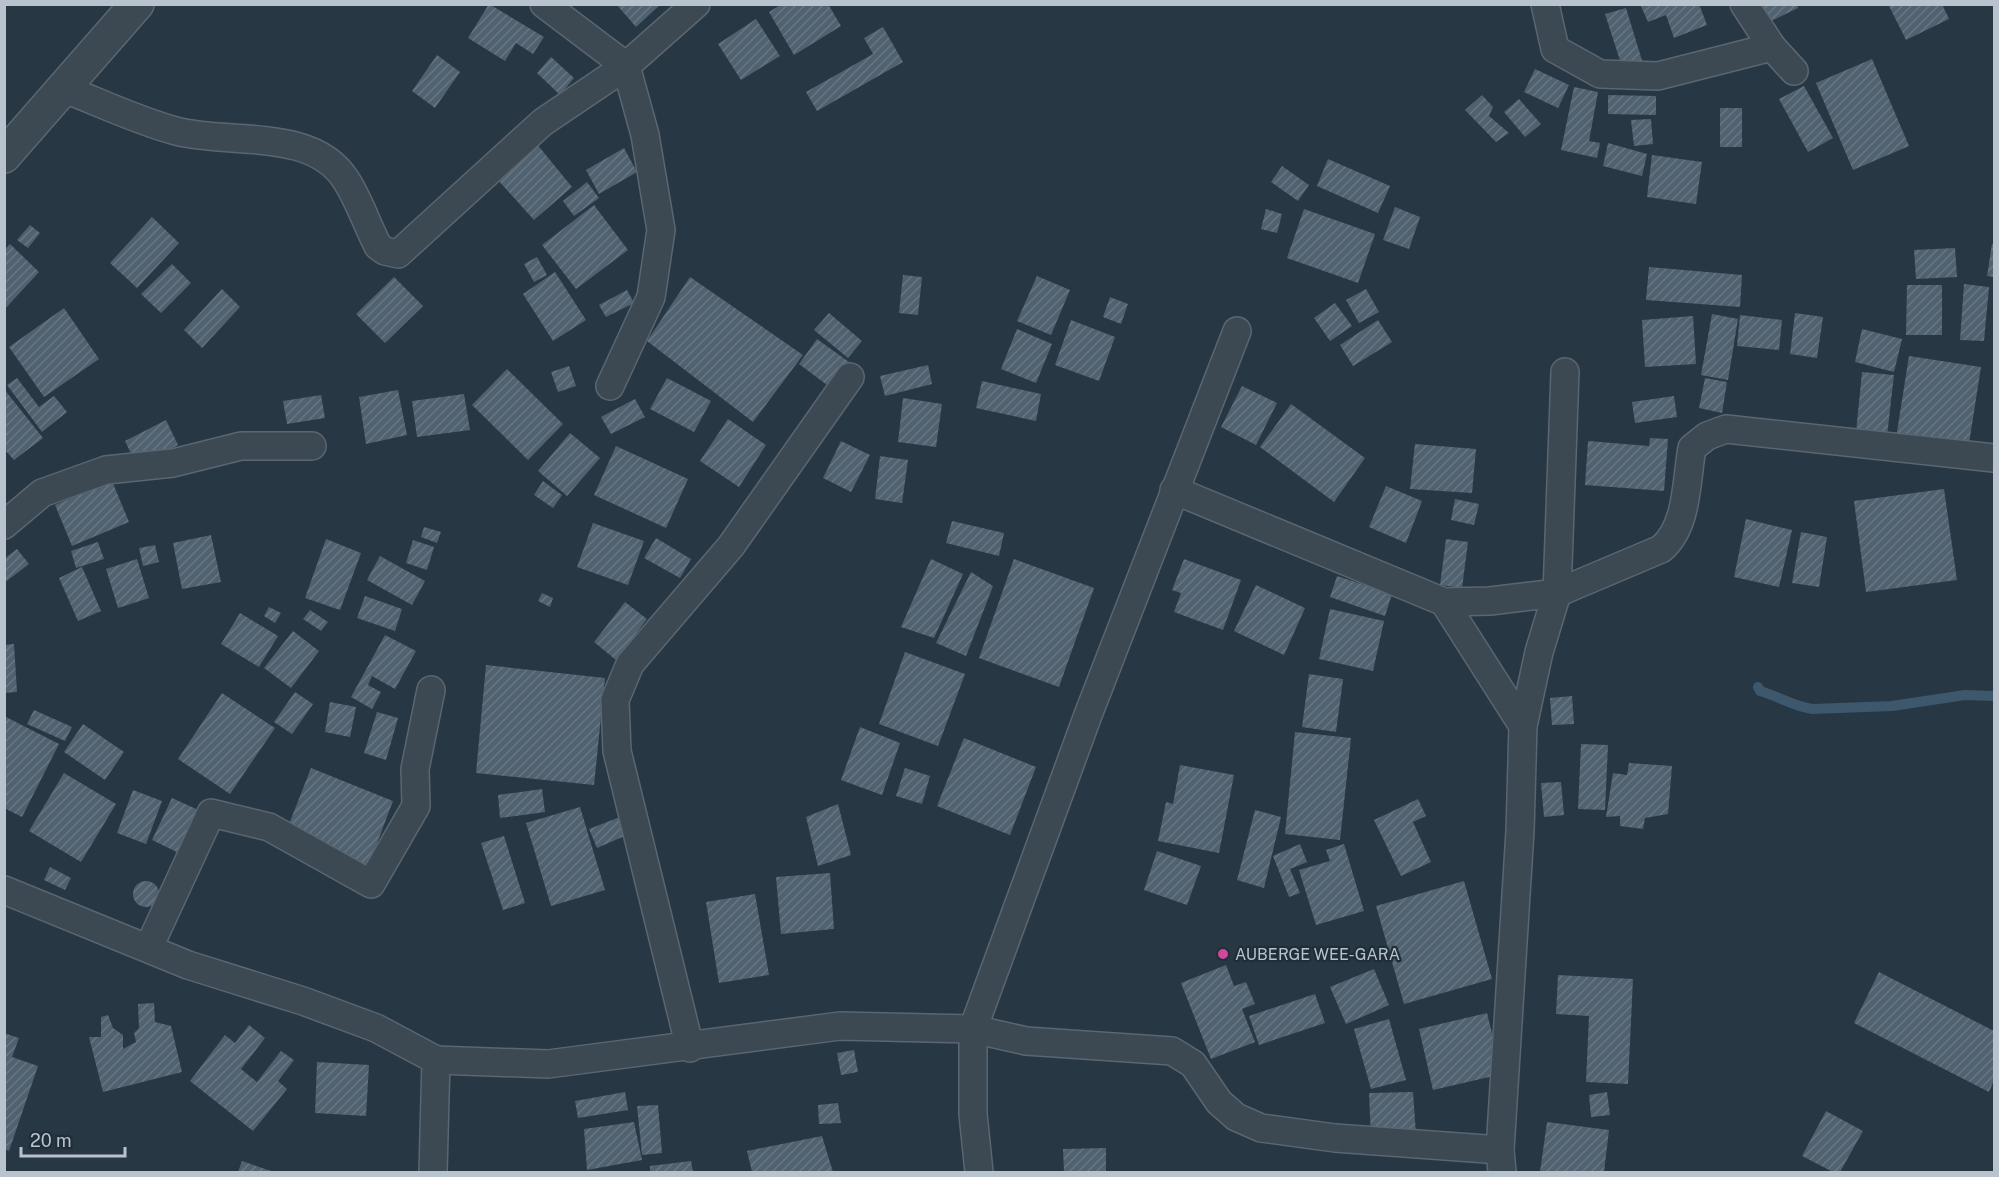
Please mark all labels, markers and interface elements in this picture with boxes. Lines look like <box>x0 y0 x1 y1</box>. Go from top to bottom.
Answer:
place label: AUBERGE WEE-GARA <box>1235 945 1400 964</box>
marker: AUBERGE WEE-GARA <box>1216 947 1230 961</box>
scale bar <box>21 1120 124 1158</box>
text: 20 m <box>30 1130 72 1151</box>

